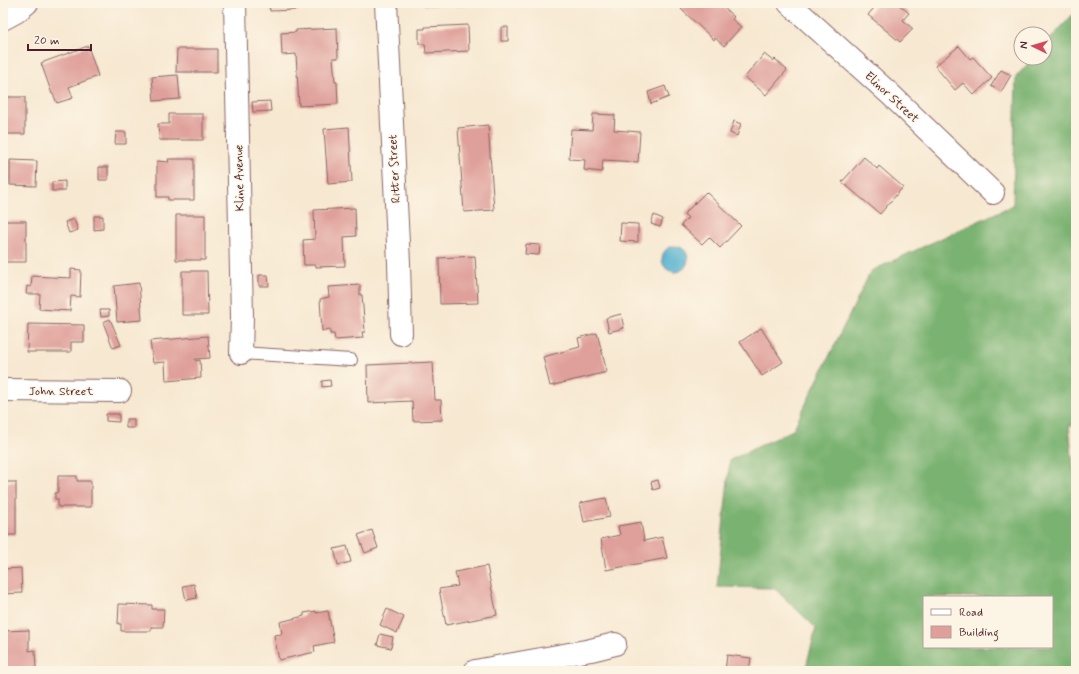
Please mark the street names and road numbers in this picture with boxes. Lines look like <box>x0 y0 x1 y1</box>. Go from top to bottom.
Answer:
street label: Elinor Street <box>861 69 922 127</box>
street label: Ritter Street <box>385 134 405 204</box>
street label: Kline Avenue <box>231 144 249 212</box>
street label: John Street <box>29 384 93 400</box>

